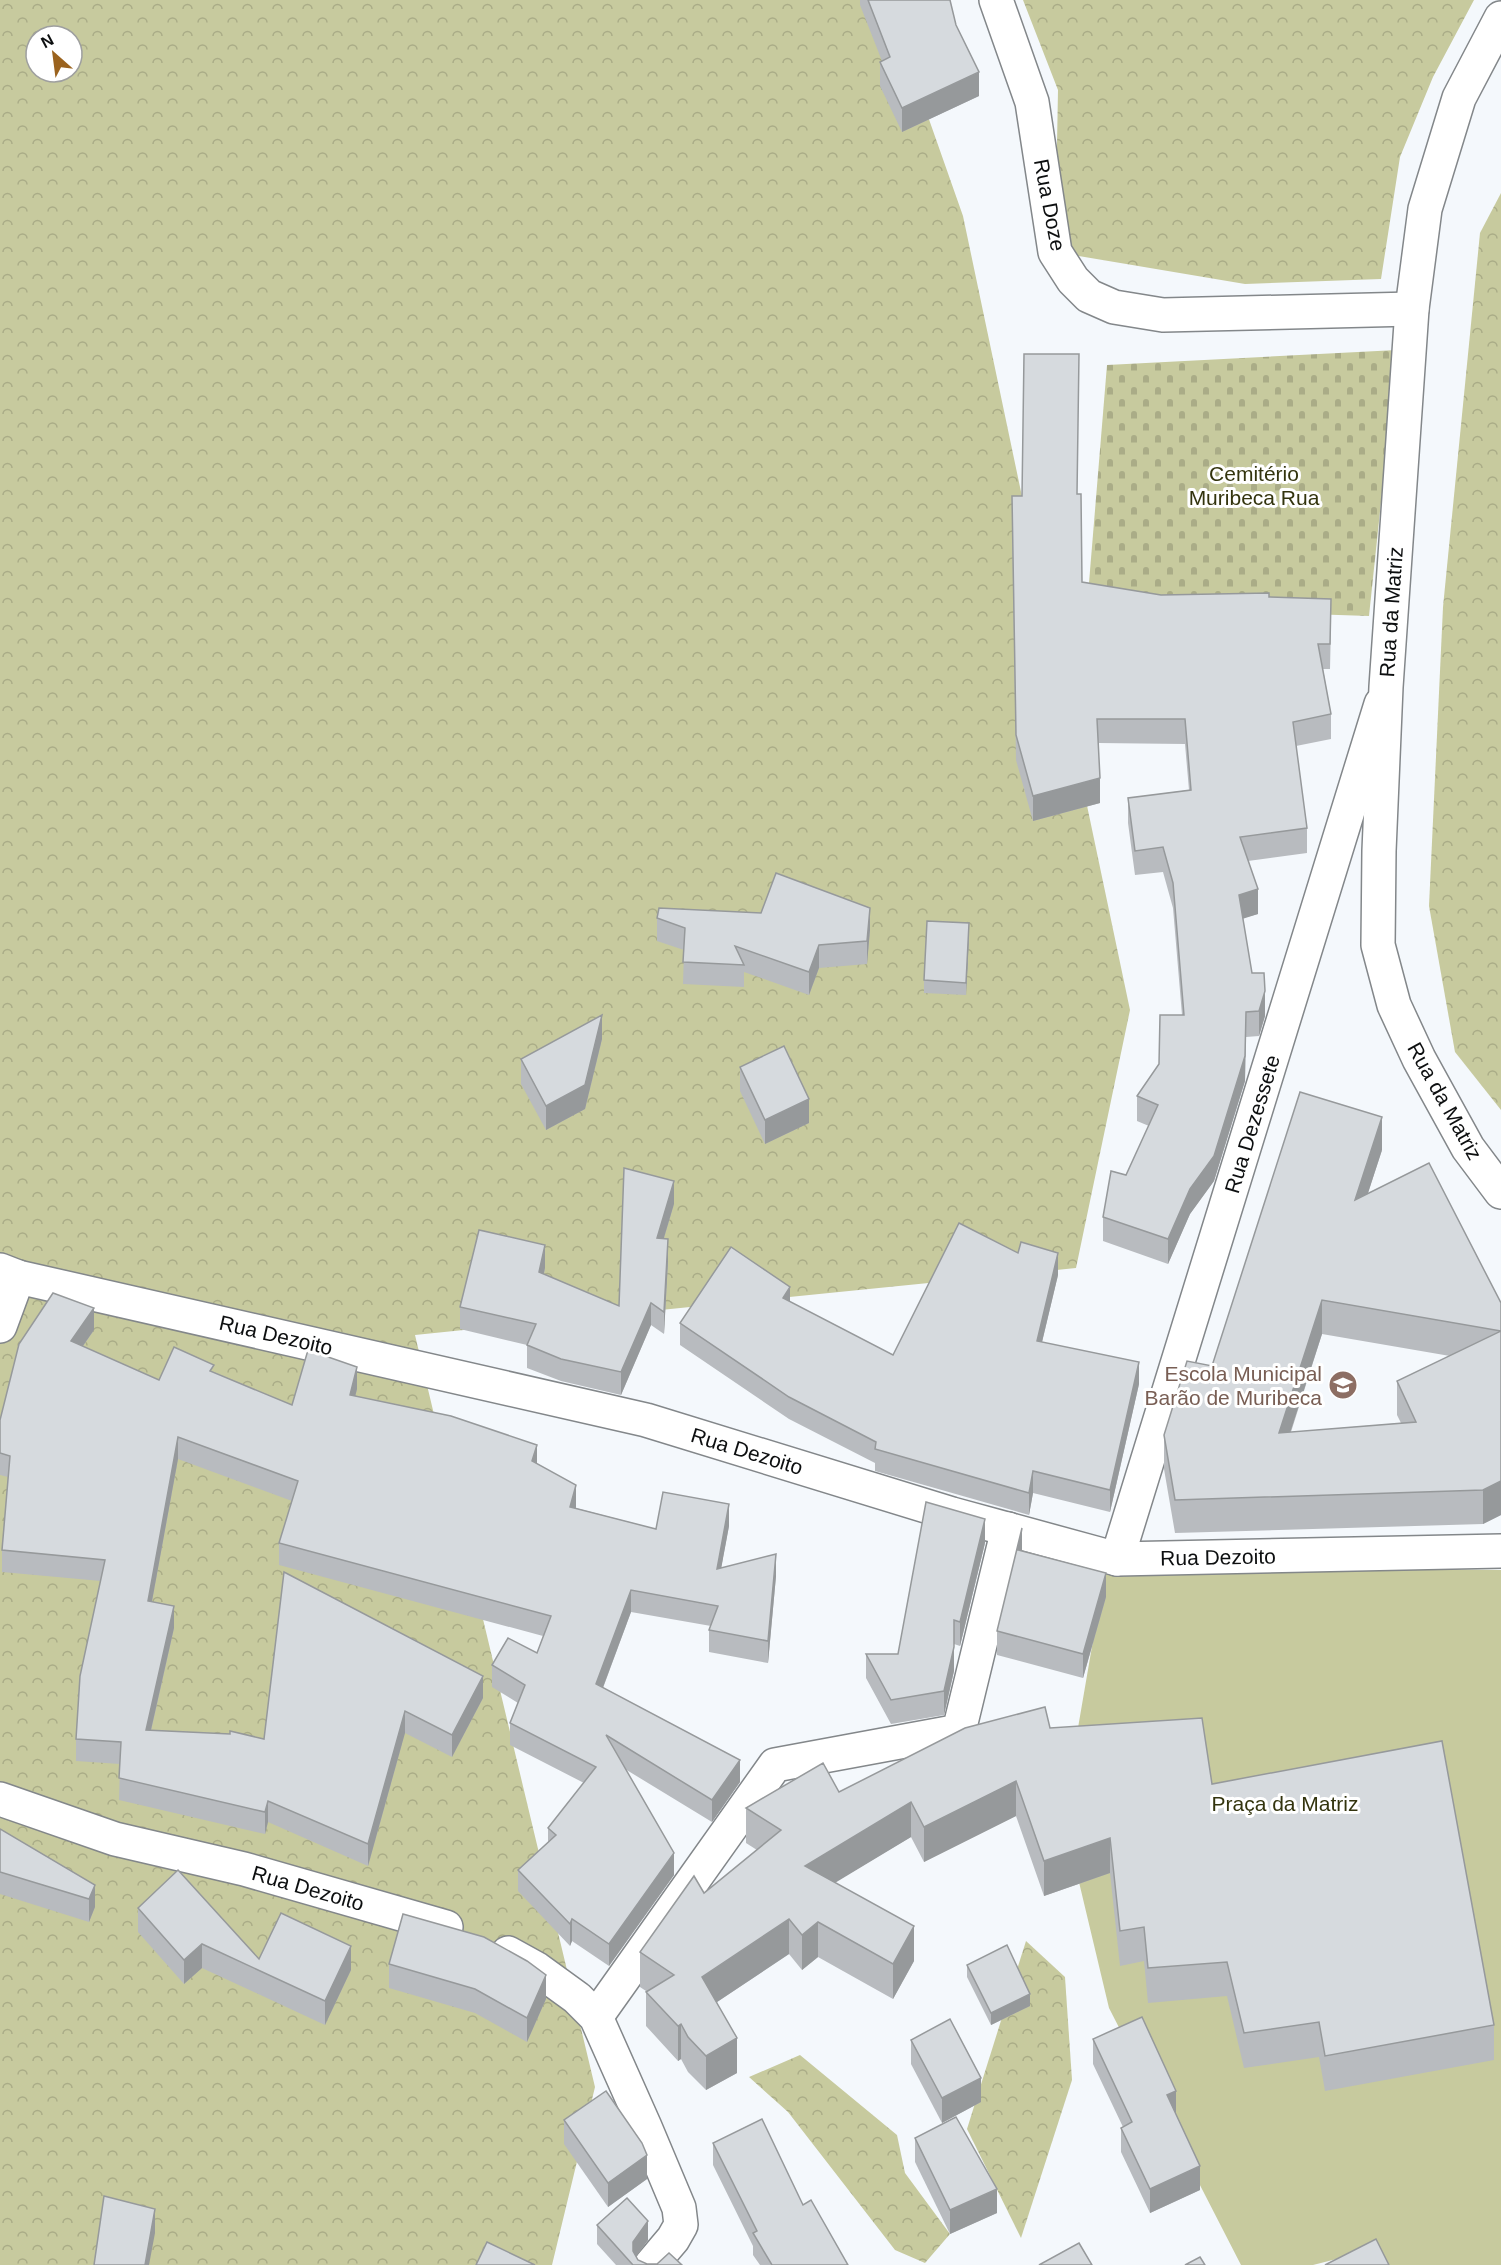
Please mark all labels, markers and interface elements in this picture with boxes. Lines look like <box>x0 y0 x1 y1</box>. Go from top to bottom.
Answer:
north arrow <box>24 24 84 84</box>
text: N <box>38 31 56 51</box>
street label: Rua Doze <box>1030 157 1070 253</box>
park label: Cemitério Muribeca Rua <box>1189 462 1320 509</box>
street label: Rua da Matriz <box>1375 546 1407 678</box>
street label: Rua da Matriz <box>1403 1038 1487 1164</box>
street label: Rua Dezessete <box>1220 1052 1284 1196</box>
street label: Rua Dezoito <box>217 1311 335 1359</box>
place label: Escola Municipal Barão de Muribeca <box>1145 1362 1322 1409</box>
school or university icon: Escola Municipal Barão de Muribeca <box>1327 1369 1359 1401</box>
street label: Rua Dezoito <box>688 1423 806 1479</box>
street label: Rua Dezoito <box>1160 1544 1276 1570</box>
park label: Praça da Matriz <box>1211 1792 1359 1815</box>
street label: Rua Dezoito <box>249 1861 367 1915</box>

